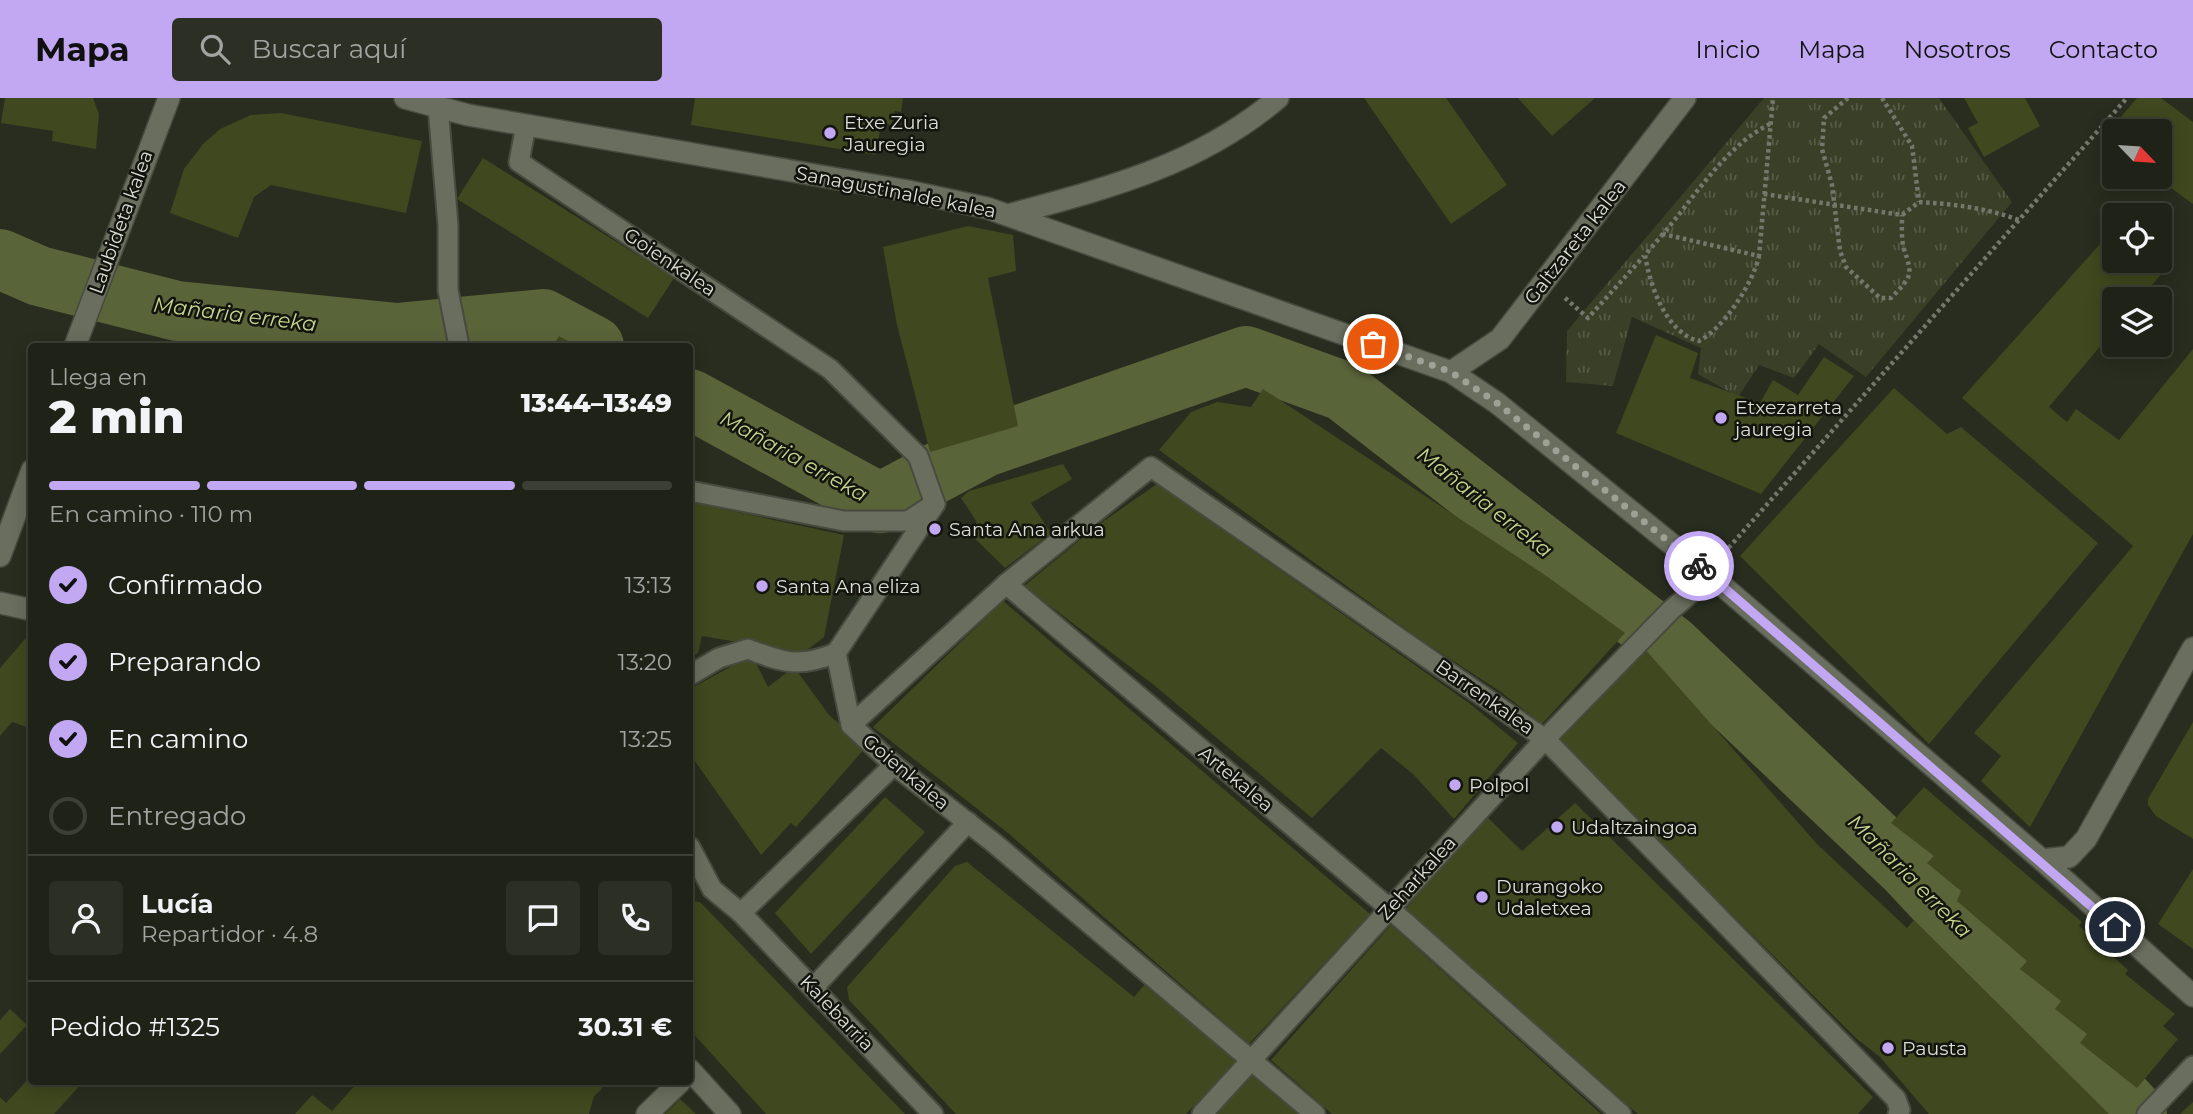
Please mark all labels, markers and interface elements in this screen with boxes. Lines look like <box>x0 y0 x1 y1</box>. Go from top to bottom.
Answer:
search box <box>172 18 662 81</box>
text: Mapa <box>35 29 130 69</box>
icon: search <box>196 30 234 68</box>
text: Buscar aquí <box>252 33 406 65</box>
text: Inicio <box>1695 35 1760 64</box>
text: Mapa <box>1798 35 1866 64</box>
text: Nosotros <box>1904 35 2011 64</box>
text: Contacto <box>2049 35 2158 64</box>
place label: Etxe Zuria Jauregia <box>843 111 939 156</box>
north arrow <box>2102 119 2172 189</box>
map controls <box>2102 119 2172 357</box>
marker: Etxe Zuria Jauregia <box>822 125 838 141</box>
street label: Laubideta kalea <box>84 147 158 297</box>
street label: Sanagustinalde kalea <box>794 161 998 223</box>
street label: Galtzareta kalea <box>1519 175 1631 309</box>
button: locate <box>2102 203 2172 273</box>
street label: Goienkalea <box>620 223 720 301</box>
button: layers <box>2102 287 2172 357</box>
water label: Mañaria erreka <box>152 292 318 336</box>
pin <box>1343 314 1403 374</box>
icon: bag <box>1354 325 1392 363</box>
text: Llega en <box>49 363 147 391</box>
text: 13:44–13:49 <box>521 387 672 419</box>
text: 2 min <box>49 388 184 445</box>
place label: Etxezarreta jauregia <box>1733 396 1842 441</box>
water label: Mañaria erreka <box>716 405 872 507</box>
marker: Etxezarreta jauregia <box>1713 410 1729 426</box>
water label: Mañaria erreka <box>1413 442 1557 562</box>
text: En camino · 110 m <box>49 500 253 528</box>
place label: Santa Ana arkua <box>949 518 1105 541</box>
marker: Santa Ana arkua <box>927 521 943 537</box>
courier <box>1664 531 1734 601</box>
icon: bike <box>1680 547 1718 585</box>
icon: check <box>49 566 87 604</box>
text: Confirmado <box>108 569 263 601</box>
text: 13:13 <box>625 571 672 599</box>
place label: Santa Ana eliza <box>776 575 921 598</box>
marker: Santa Ana eliza <box>754 578 770 594</box>
icon: check <box>49 643 87 681</box>
text: Preparando <box>108 646 261 678</box>
text: 13:20 <box>618 648 672 676</box>
street label: Barrenkalea <box>1431 655 1539 739</box>
icon: check <box>49 720 87 758</box>
text: En camino <box>108 723 248 755</box>
text: 13:25 <box>620 725 672 753</box>
street label: Goienkalea <box>858 729 954 815</box>
street label: Artekalea <box>1194 741 1278 817</box>
place label: Polpol <box>1469 774 1529 797</box>
marker: Polpol <box>1447 777 1463 793</box>
text: Entregado <box>108 800 246 832</box>
water label: Mañaria erreka <box>1843 809 1977 943</box>
place label: Udaltzaingoa <box>1571 816 1698 839</box>
marker: Udaltzaingoa <box>1549 819 1565 835</box>
street label: Zeharkalea <box>1373 831 1461 925</box>
place label: Durangoko Udaletxea <box>1496 875 1603 920</box>
button: person <box>49 881 123 955</box>
button: chat <box>506 881 580 955</box>
button: phone <box>598 881 672 955</box>
text: Lucía <box>141 888 214 920</box>
marker: Durangoko Udaletxea <box>1474 889 1490 905</box>
pin <box>2085 897 2145 957</box>
icon: home <box>2096 908 2134 946</box>
text: Repartidor · 4.8 <box>141 920 318 948</box>
street label: Kalebarria <box>795 970 879 1056</box>
text: Pedido #1325 <box>49 1011 220 1043</box>
text: 30.31 € <box>578 1011 672 1043</box>
place label: Pausta <box>1902 1037 1967 1060</box>
marker: Pausta <box>1880 1040 1896 1056</box>

